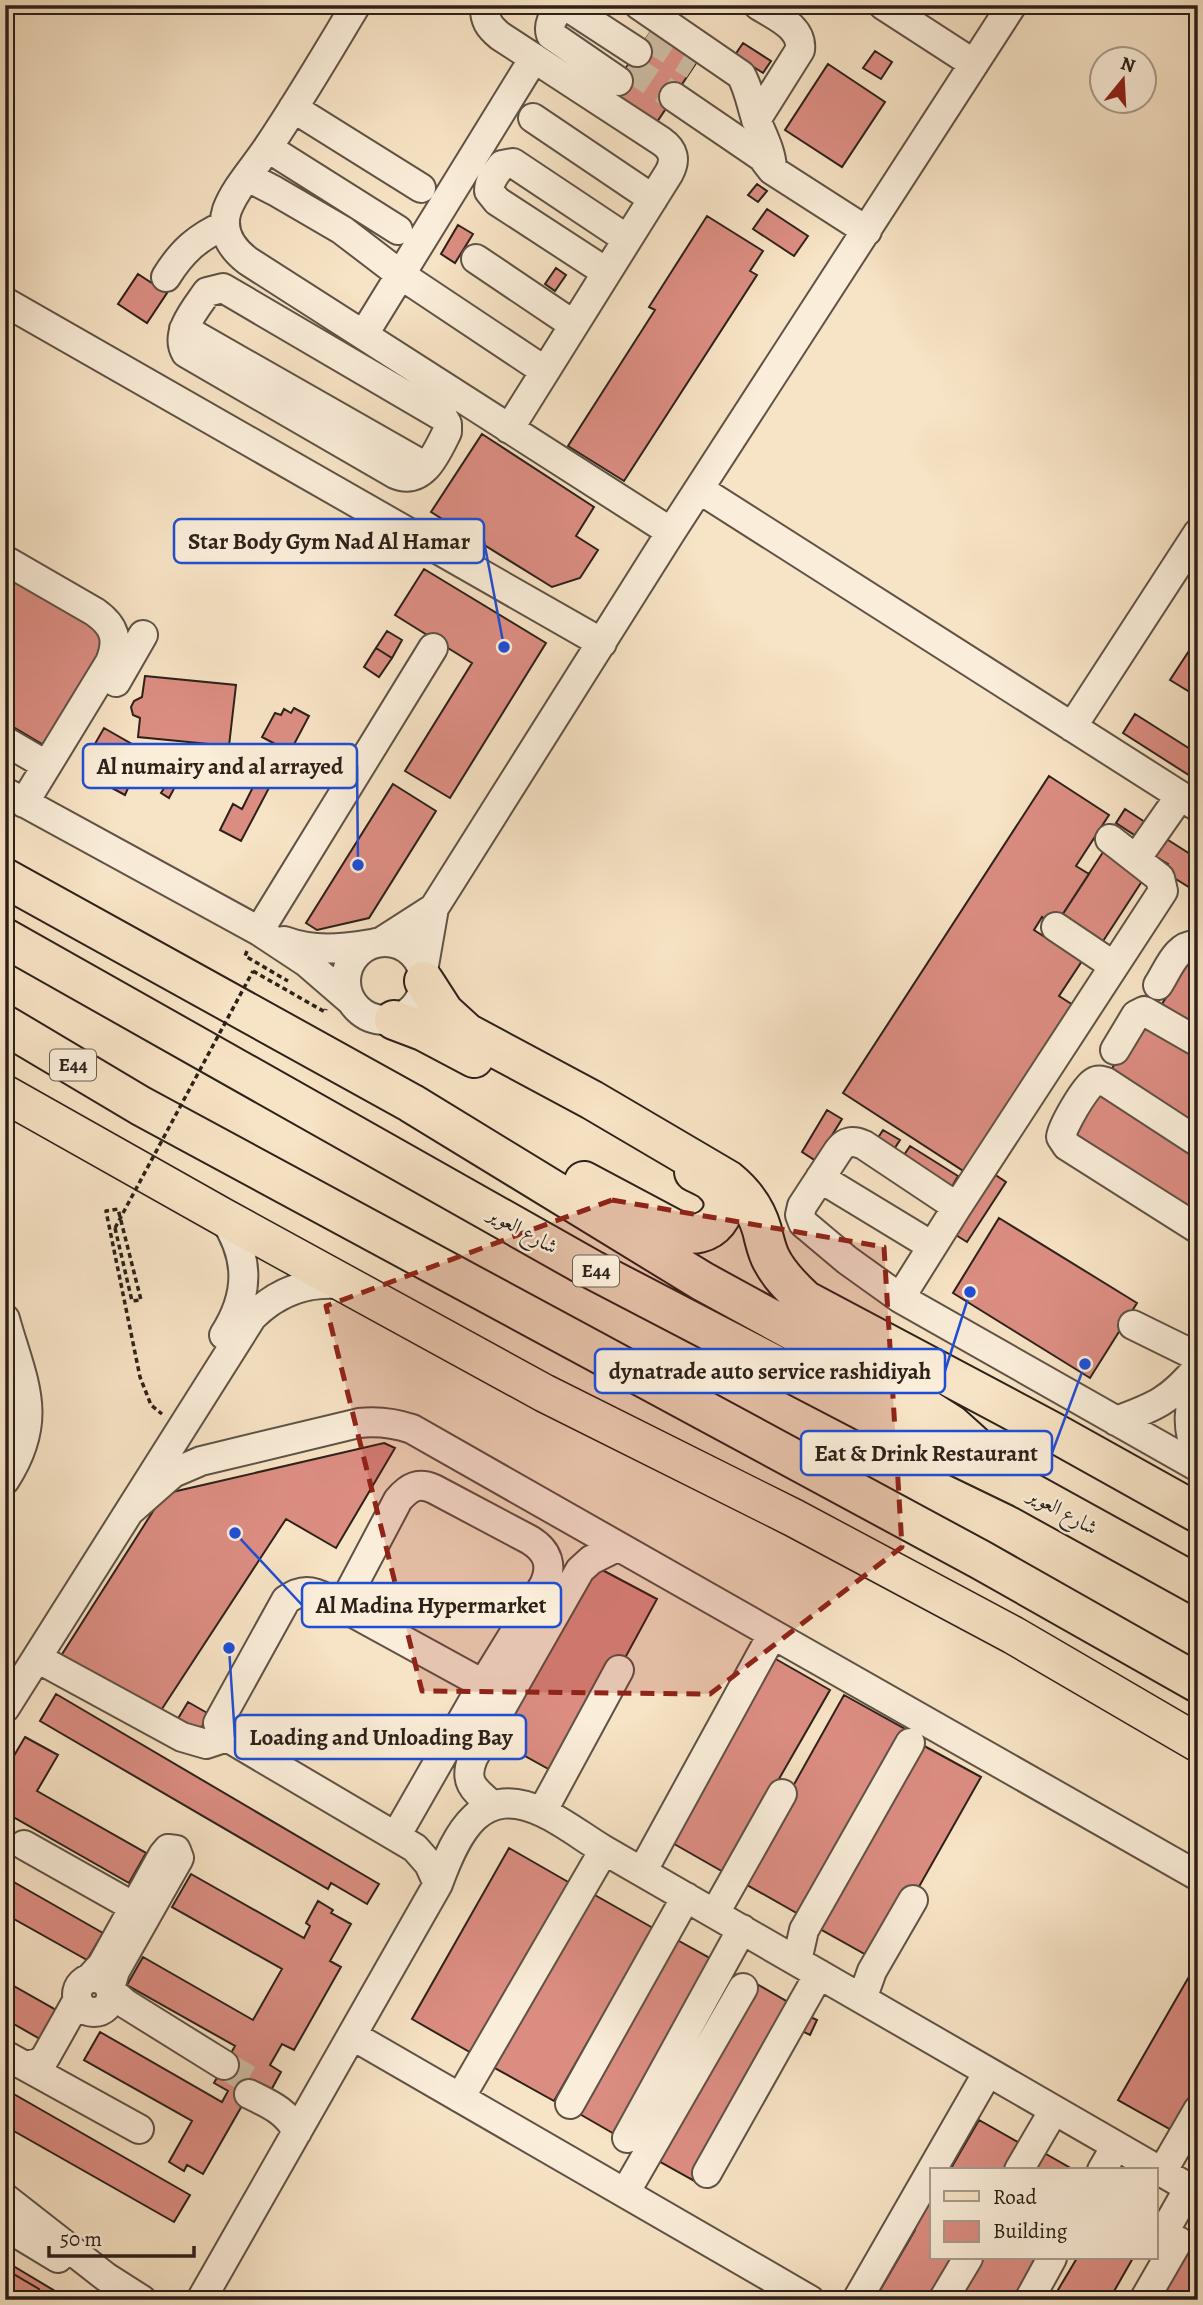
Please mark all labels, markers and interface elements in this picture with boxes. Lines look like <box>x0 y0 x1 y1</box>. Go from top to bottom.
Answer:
north arrow <box>1088 46 1158 116</box>
text: N <box>1117 50 1139 79</box>
callout: Star Body Gym Nad Al Hamar <box>174 519 484 563</box>
text: Star Body Gym Nad Al Hamar <box>188 526 471 557</box>
callout: Al numairy and al arrayed <box>83 744 357 788</box>
text: Al numairy and al arrayed <box>96 751 344 782</box>
road number: E44 <box>50 1050 96 1080</box>
street label: شارع العوير <box>480 1198 563 1264</box>
road number: E44 <box>573 1256 619 1287</box>
callout: dynatrade auto service rashidiyah <box>595 1349 945 1393</box>
text: dynatrade auto service rashidiyah <box>609 1356 931 1387</box>
callout: Eat & Drink Restaurant <box>801 1431 1052 1475</box>
text: Eat & Drink Restaurant <box>814 1438 1038 1469</box>
street label: شارع العوير <box>1020 1479 1103 1545</box>
callout: Al Madina Hypermarket <box>302 1583 561 1627</box>
text: Al Madina Hypermarket <box>315 1590 547 1621</box>
callout: Loading and Unloading Bay <box>235 1715 526 1759</box>
text: Loading and Unloading Bay <box>249 1722 514 1753</box>
legend <box>930 2168 1158 2260</box>
text: Road <box>993 2183 1037 2211</box>
scale bar <box>49 2214 194 2258</box>
text: Building <box>993 2217 1068 2245</box>
text: 50 m <box>60 2225 102 2253</box>

